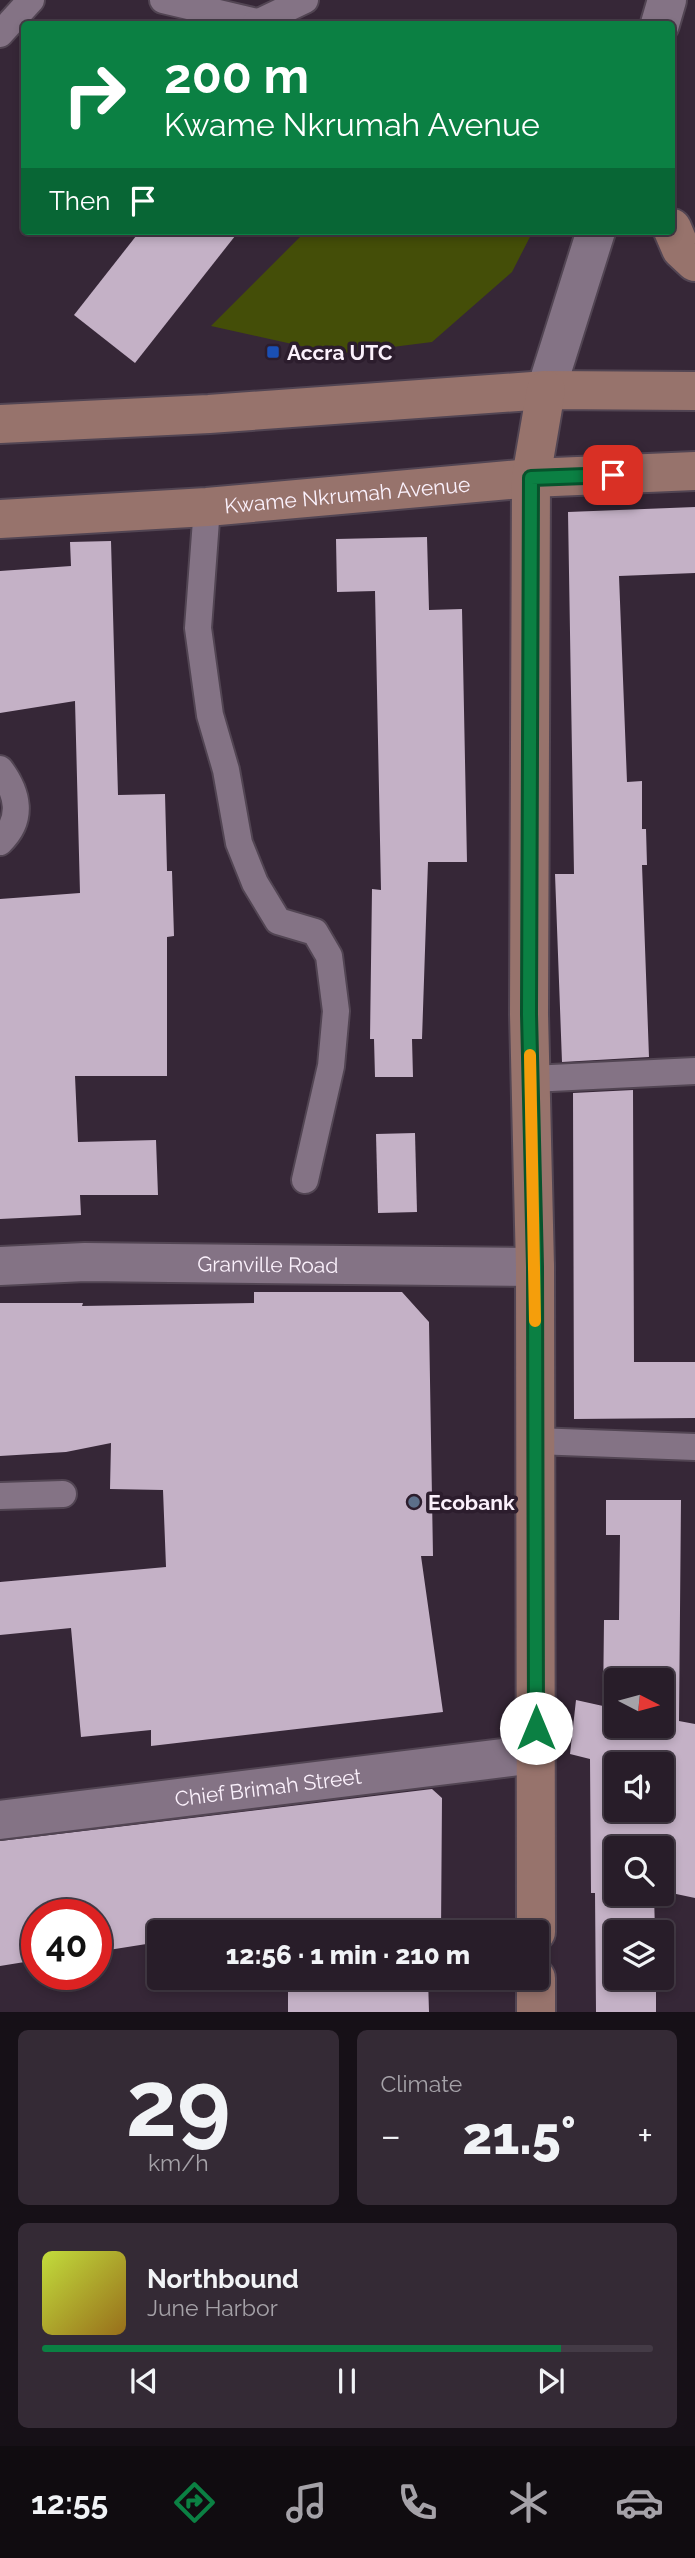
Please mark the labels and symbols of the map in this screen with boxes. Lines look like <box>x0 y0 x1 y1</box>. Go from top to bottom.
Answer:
place label: Accra UTC <box>287 340 392 365</box>
marker: Accra UTC <box>265 344 281 360</box>
pin <box>583 445 643 505</box>
street label: Kwame Nkrumah Avenue <box>223 471 471 518</box>
street label: Granville Road <box>197 1251 339 1277</box>
place label: Ecobank <box>428 1490 515 1515</box>
marker: Ecobank <box>406 1494 422 1510</box>
north arrow <box>604 1668 674 1738</box>
position arrow <box>499 1691 573 1765</box>
street label: Chief Brimah Street <box>173 1763 363 1811</box>
speed limit sign: 40 <box>21 1899 112 1990</box>

